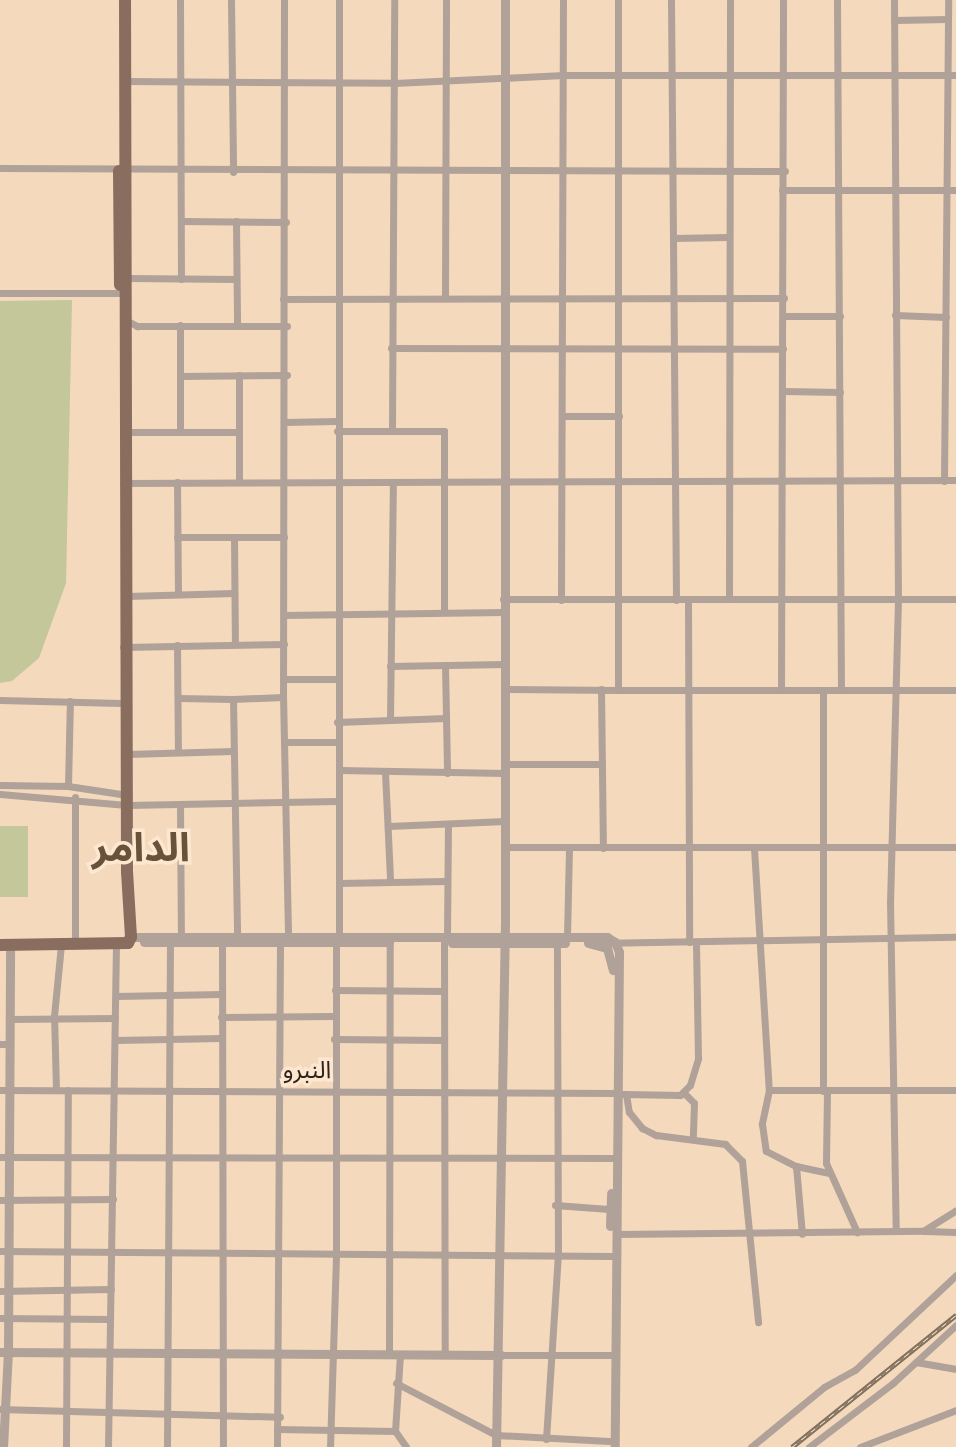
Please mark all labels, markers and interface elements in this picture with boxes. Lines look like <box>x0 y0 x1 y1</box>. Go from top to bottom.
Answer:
district label: الدامر <box>92 824 190 872</box>
street label: النبرو <box>283 1057 331 1085</box>

